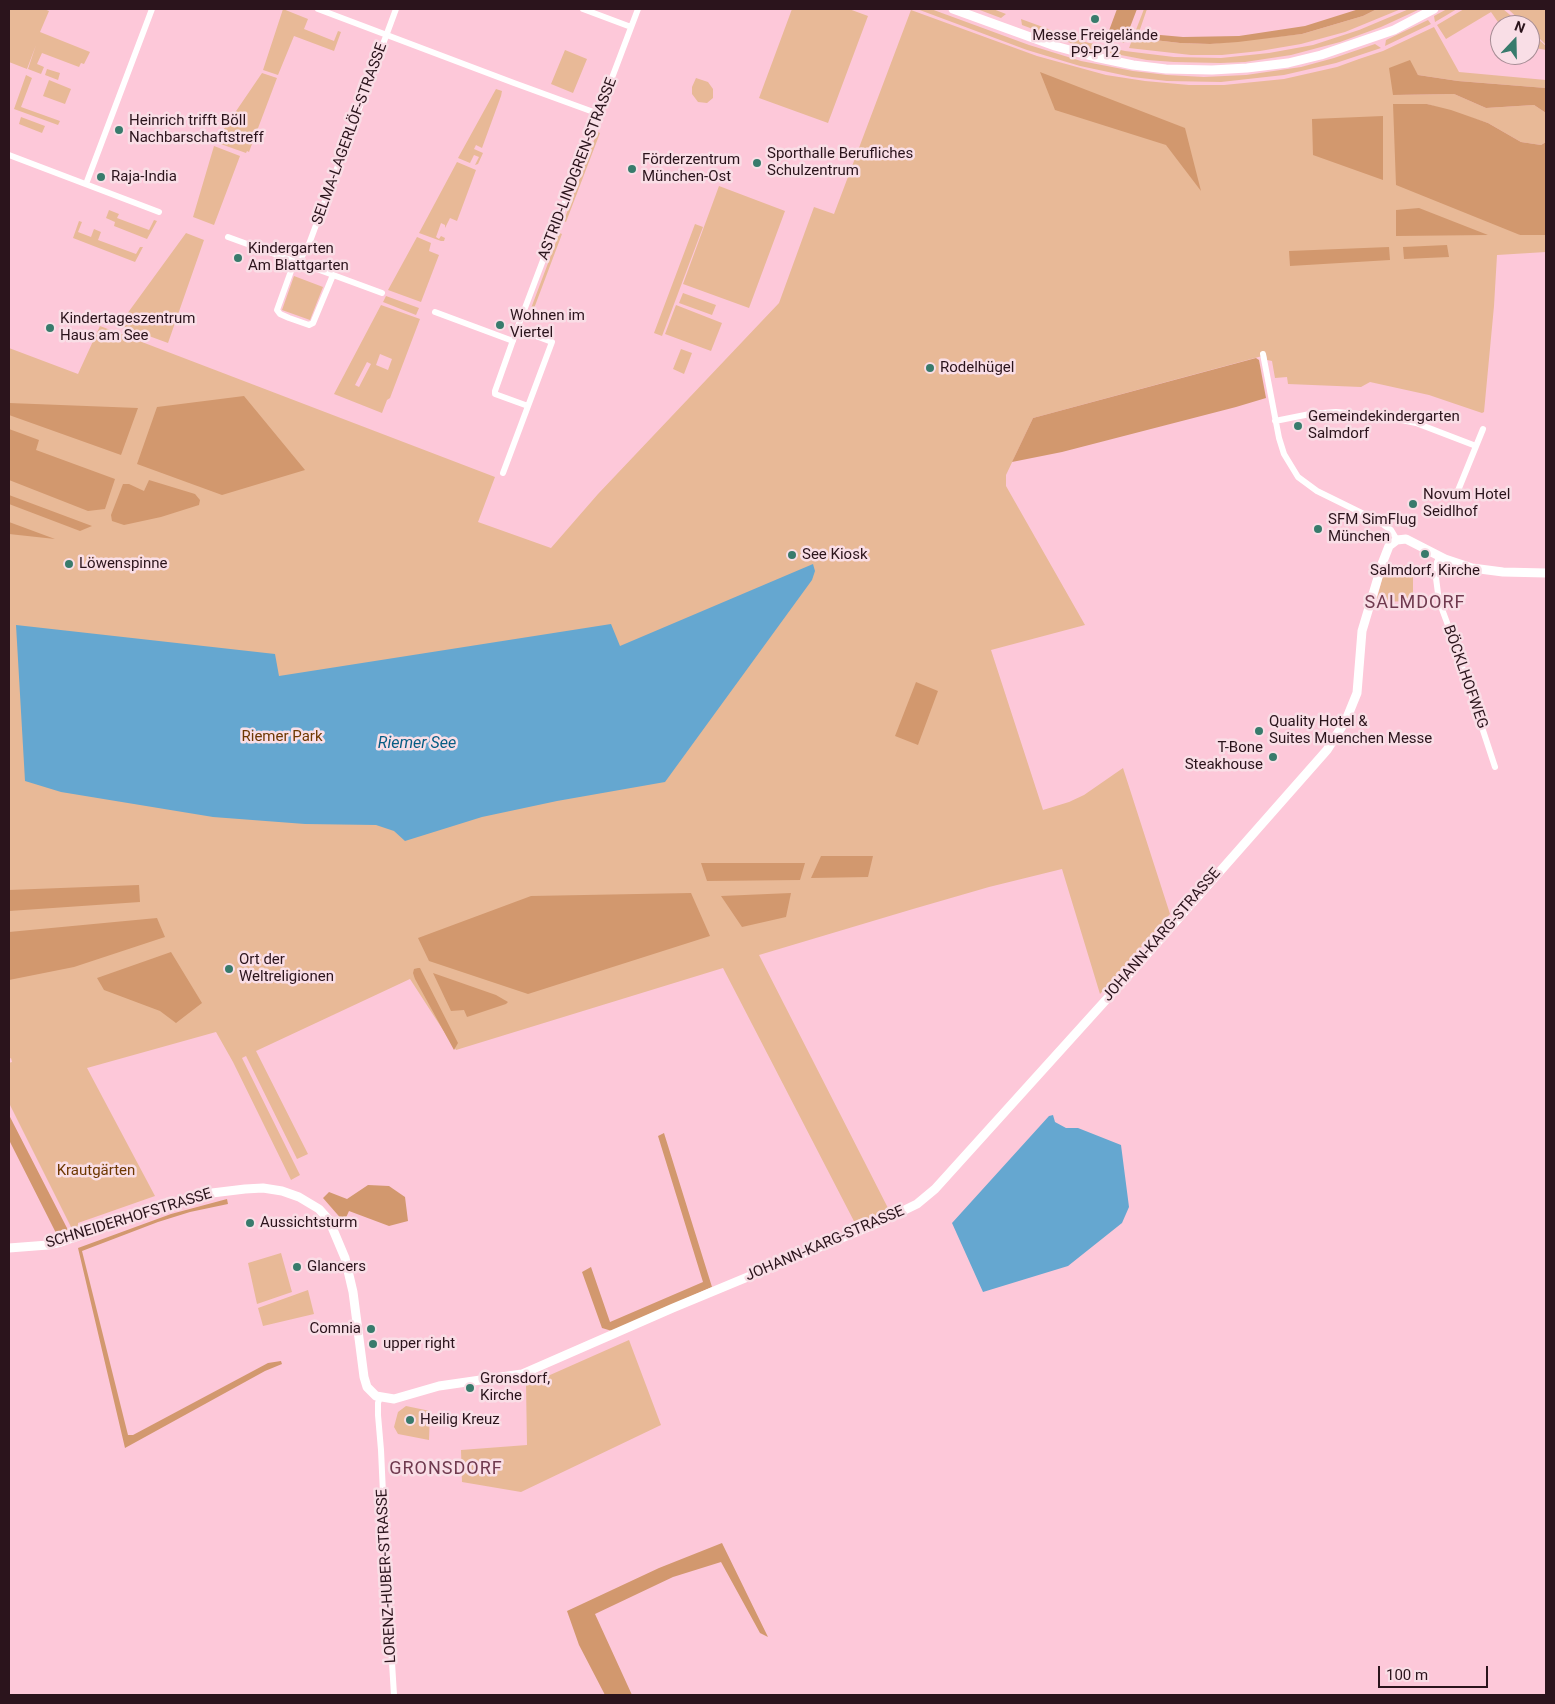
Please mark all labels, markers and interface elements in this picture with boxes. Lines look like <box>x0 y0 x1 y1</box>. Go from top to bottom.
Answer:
marker: Messe Freigelände P9-P12 <box>1089 13 1101 25</box>
north arrow <box>1490 15 1540 65</box>
text: N <box>1513 18 1527 36</box>
place label: Messe Freigelände P9-P12 <box>1032 27 1158 62</box>
street label: SELMA-LAGERLÖF-STRASSE <box>309 41 391 227</box>
street label: ASTRID-LINDGREN-STRASSE <box>535 75 621 263</box>
place label: Heinrich trifft Böll Nachbarschaftstreff <box>129 112 264 147</box>
marker: Heinrich trifft Böll Nachbarschaftstreff <box>113 124 125 136</box>
place label: Sporthalle Berufliches Schulzentrum <box>767 145 913 180</box>
place label: Förderzentrum München-Ost <box>642 151 740 186</box>
marker: Sporthalle Berufliches Schulzentrum <box>751 157 763 169</box>
marker: Förderzentrum München-Ost <box>626 163 638 175</box>
place label: Raja-India <box>111 168 177 186</box>
marker: Raja-India <box>95 171 107 183</box>
place label: Kindergarten Am Blattgarten <box>248 240 349 275</box>
marker: Kindergarten Am Blattgarten <box>232 252 244 264</box>
place label: Wohnen im Viertel <box>510 307 585 342</box>
place label: Kindertageszentrum Haus am See <box>60 310 195 345</box>
marker: Wohnen im Viertel <box>494 319 506 331</box>
marker: Kindertageszentrum Haus am See <box>44 322 56 334</box>
place label: Rodelhügel <box>940 359 1014 377</box>
marker: Rodelhügel <box>924 362 936 374</box>
place label: Gemeindekindergarten Salmdorf <box>1308 408 1460 443</box>
marker: Gemeindekindergarten Salmdorf <box>1292 420 1304 432</box>
place label: Novum Hotel Seidlhof <box>1423 486 1510 521</box>
marker: Novum Hotel Seidlhof <box>1407 498 1419 510</box>
place label: SFM SimFlug München <box>1328 511 1416 546</box>
marker: SFM SimFlug München <box>1312 523 1324 535</box>
place label: See Kiosk <box>802 546 867 564</box>
marker: Salmdorf, Kirche <box>1419 548 1431 560</box>
marker: See Kiosk <box>786 549 798 561</box>
place label: Löwenspinne <box>79 555 167 573</box>
marker: Löwenspinne <box>63 558 75 570</box>
place label: Salmdorf, Kirche <box>1370 562 1480 580</box>
district label: SALMDORF <box>1363 592 1467 614</box>
street label: BÖCKLHOFWEG <box>1439 623 1491 731</box>
place label: Quality Hotel & Suites Muenchen Messe <box>1269 713 1432 748</box>
marker: Quality Hotel & Suites Muenchen Messe <box>1253 725 1265 737</box>
park label: Riemer Park <box>242 728 322 746</box>
water label: Riemer See <box>378 734 456 754</box>
place label: T-Bone Steakhouse <box>1185 739 1263 774</box>
marker: T-Bone Steakhouse <box>1267 751 1279 763</box>
street label: JOHANN-KARG-STRASSE <box>1099 865 1225 1005</box>
place label: Ort der Weltreligionen <box>239 951 334 986</box>
marker: Ort der Weltreligionen <box>223 963 235 975</box>
park label: Krautgärten <box>57 1162 135 1180</box>
street label: SCHNEIDERHOFSTRASSE <box>44 1185 214 1253</box>
street label: JOHANN-KARG-STRASSE <box>743 1202 907 1286</box>
place label: Aussichtsturm <box>260 1214 357 1232</box>
marker: Aussichtsturm <box>244 1217 256 1229</box>
place label: Glancers <box>307 1258 366 1276</box>
marker: Glancers <box>291 1261 303 1273</box>
place label: Comnia <box>309 1320 361 1338</box>
marker: Comnia <box>365 1323 377 1335</box>
place label: upper right <box>383 1335 455 1353</box>
marker: upper right <box>367 1338 379 1350</box>
place label: Gronsdorf, Kirche <box>480 1370 550 1405</box>
marker: Gronsdorf, Kirche <box>464 1382 476 1394</box>
place label: Heilig Kreuz <box>420 1411 500 1429</box>
marker: Heilig Kreuz <box>404 1414 416 1426</box>
district label: GRONSDORF <box>388 1458 504 1480</box>
street label: LORENZ-HUBER-STRASSE <box>373 1488 401 1664</box>
scale bar <box>1380 1656 1490 1688</box>
text: 100 m <box>1386 1666 1428 1684</box>

